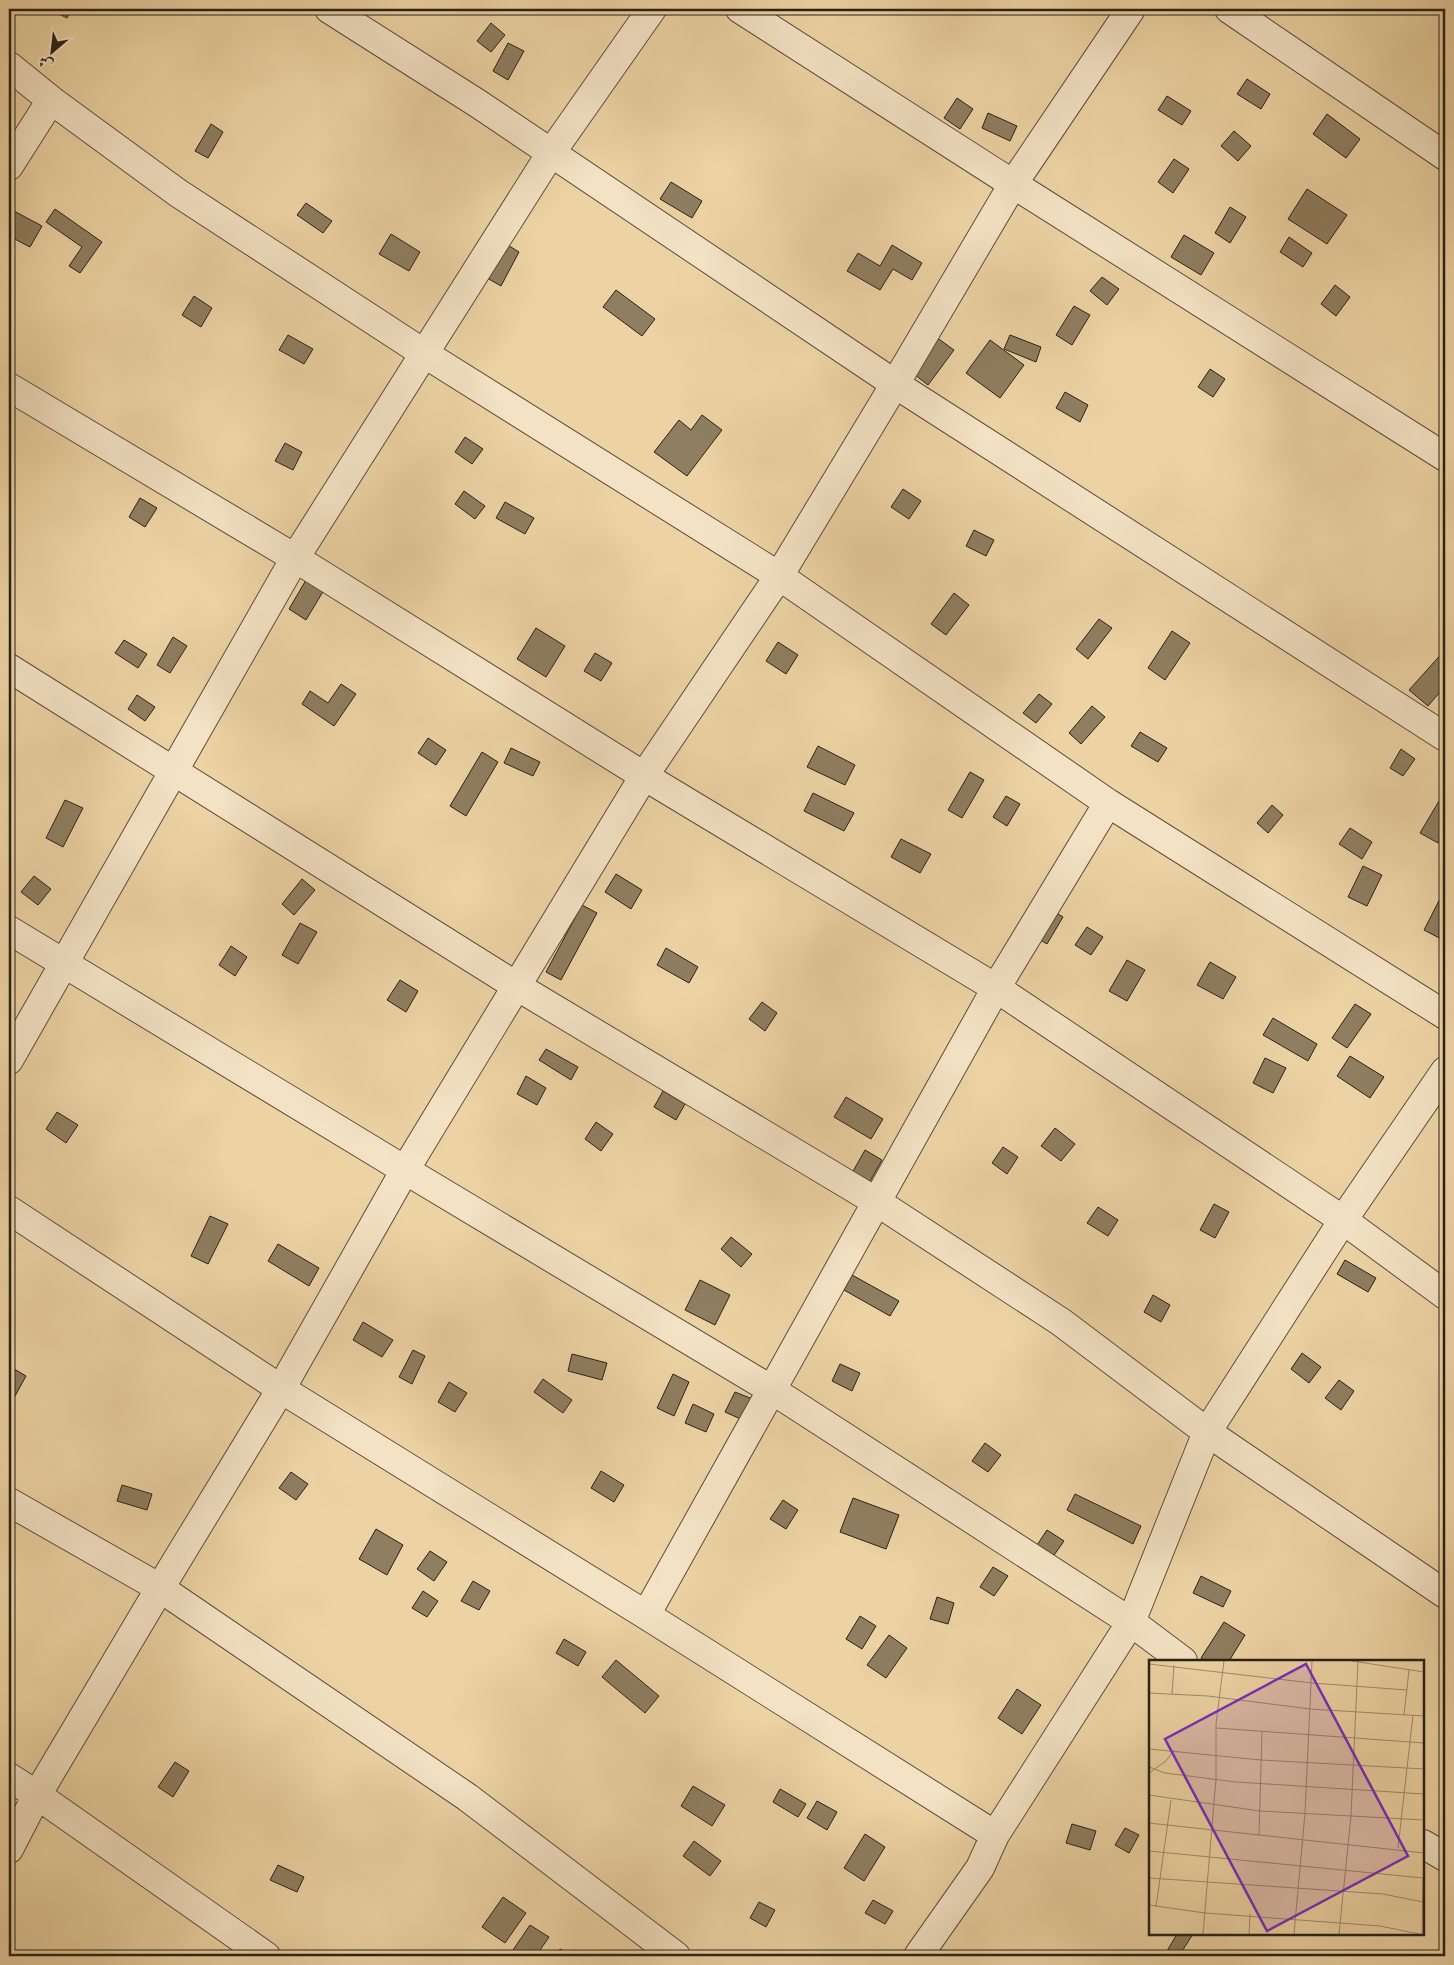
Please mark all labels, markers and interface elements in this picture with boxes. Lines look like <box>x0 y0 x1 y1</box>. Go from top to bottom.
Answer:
north arrow <box>28 28 78 78</box>
text: ش <box>36 50 57 74</box>
inset map <box>1149 1660 1424 1935</box>

